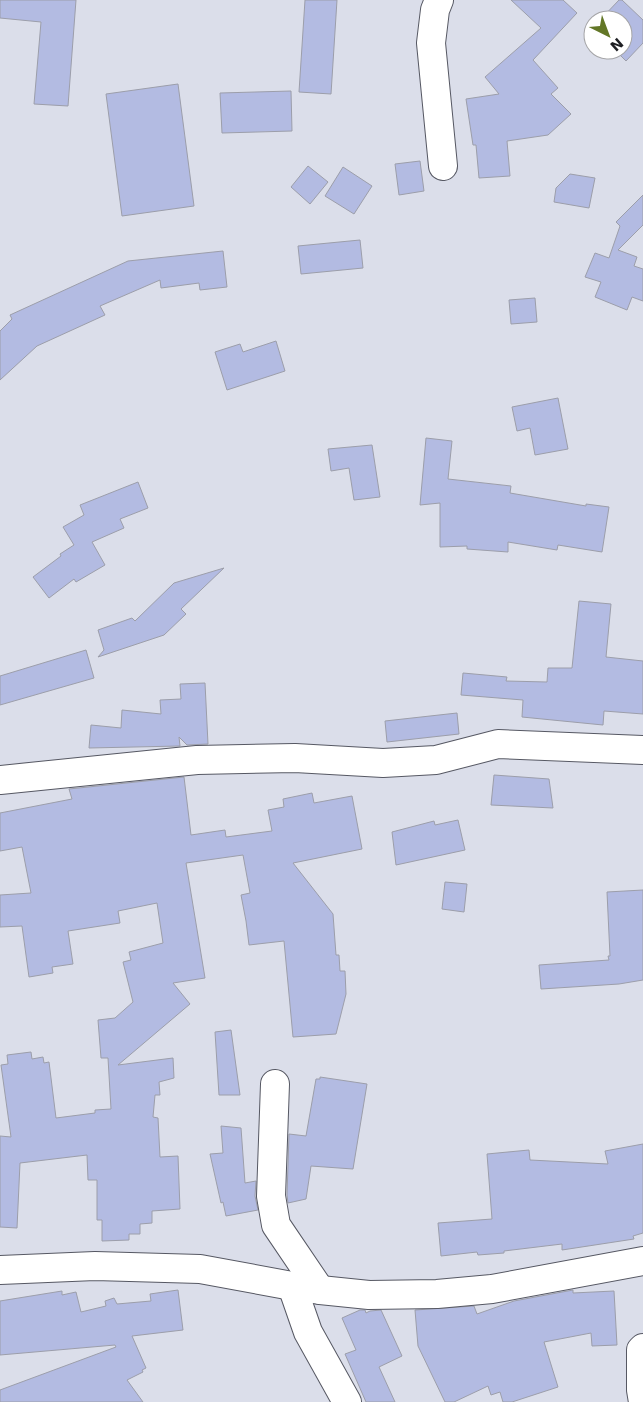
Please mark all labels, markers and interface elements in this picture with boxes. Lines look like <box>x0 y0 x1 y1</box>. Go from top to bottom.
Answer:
north arrow <box>583 10 633 60</box>
text: N <box>607 35 626 55</box>

